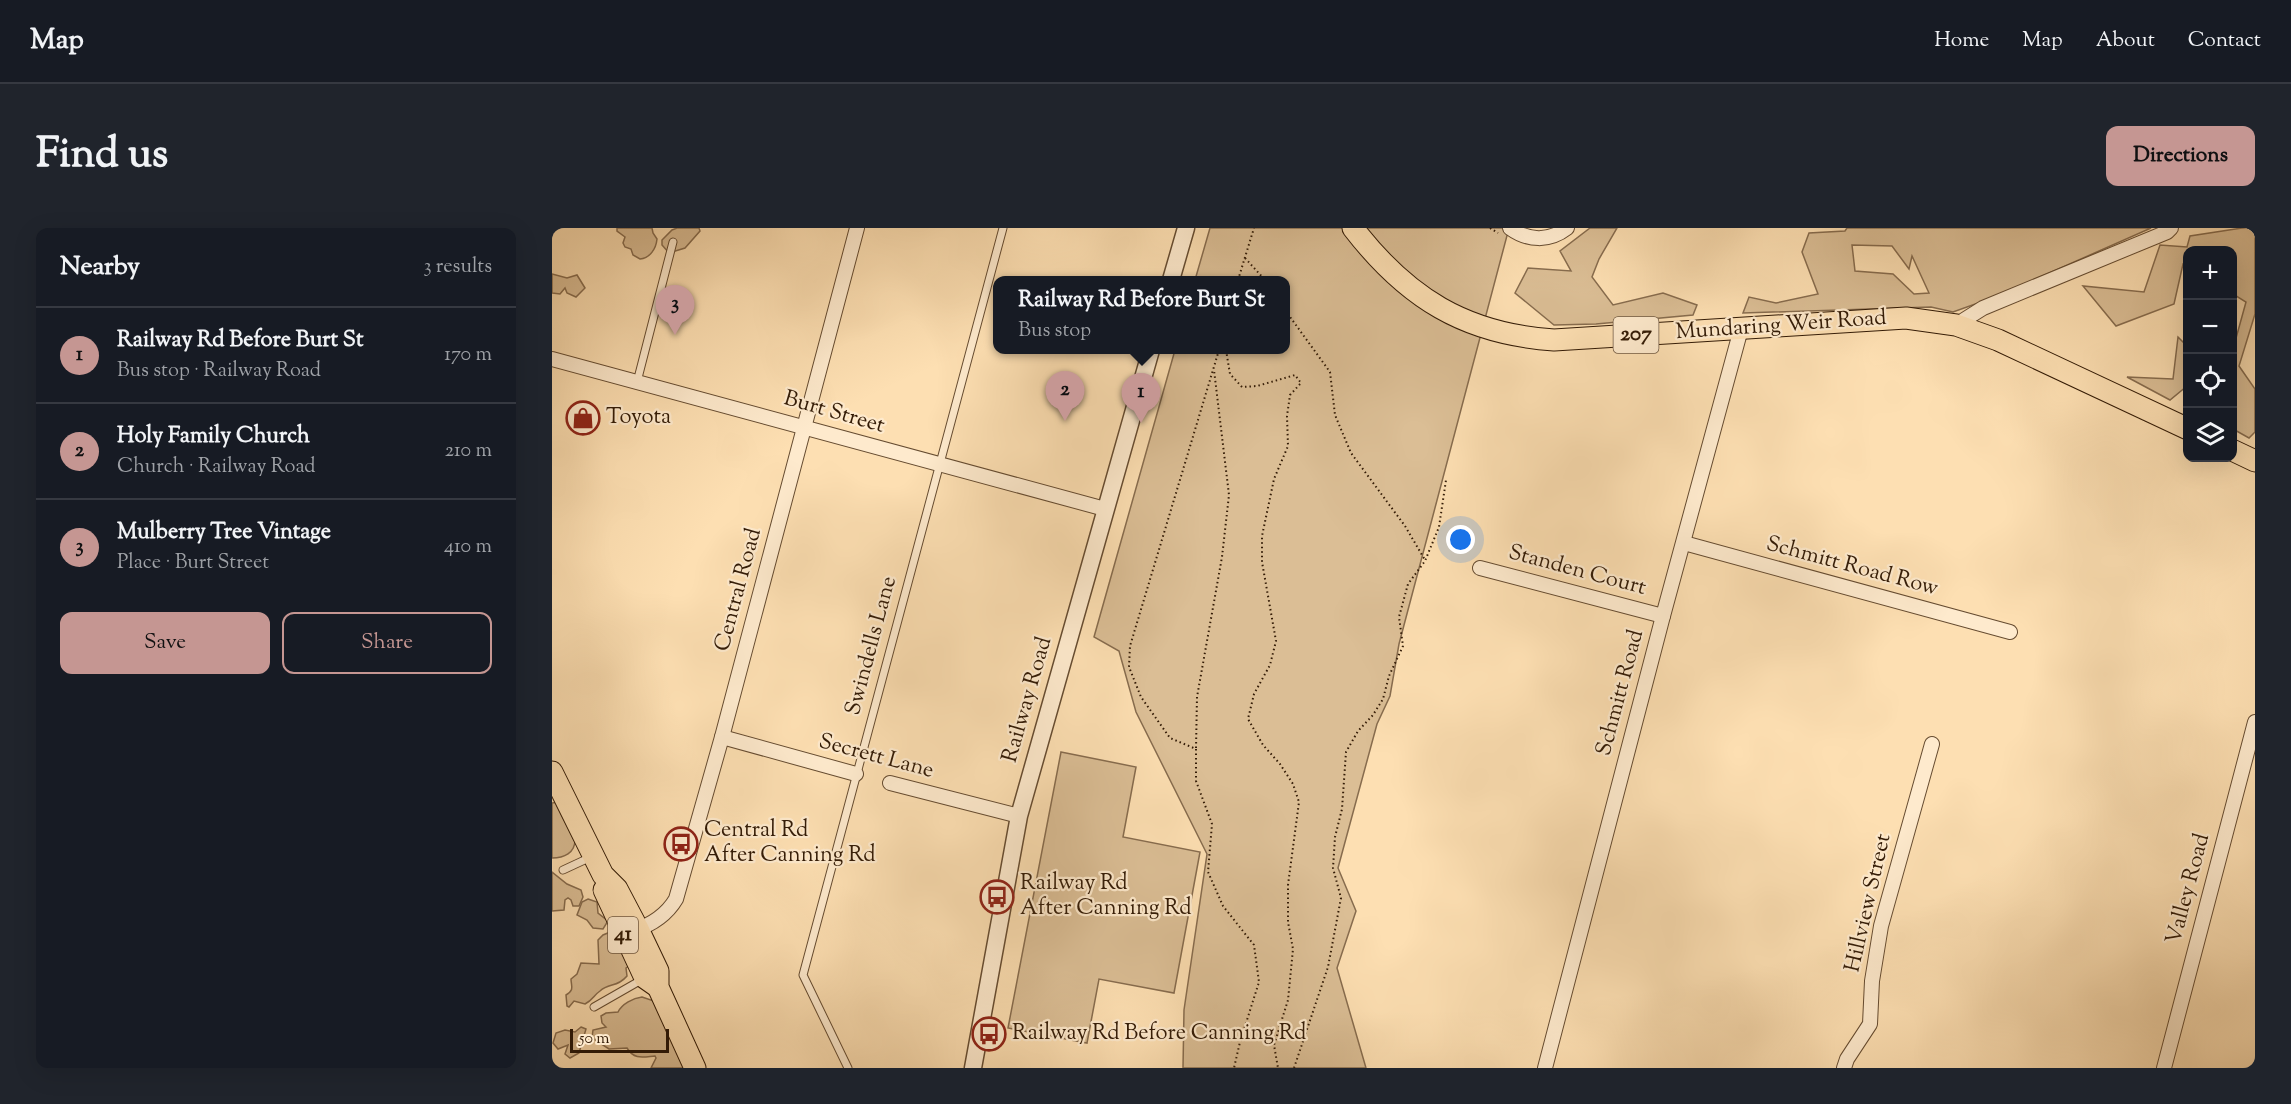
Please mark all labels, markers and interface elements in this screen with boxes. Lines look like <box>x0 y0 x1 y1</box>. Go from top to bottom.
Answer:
text: Map <box>30 21 84 61</box>
text: Home <box>1934 26 1989 56</box>
text: Map <box>2022 26 2063 56</box>
text: About <box>2096 26 2155 56</box>
text: Contact <box>2188 26 2261 56</box>
text: Find us <box>36 126 168 186</box>
button: Directions <box>2106 126 2255 186</box>
map controls <box>2183 246 2237 462</box>
button: + <box>2183 246 2237 300</box>
text: Nearby <box>60 249 140 286</box>
text: 3 results <box>423 253 492 282</box>
popup <box>993 276 1290 354</box>
pin: 3 <box>656 285 694 335</box>
text: Railway Rd Before Burt St <box>1018 285 1265 317</box>
button: − <box>2183 300 2237 354</box>
street label: Mundaring Weir Road <box>1674 303 1888 349</box>
text: Bus stop <box>1018 317 1091 346</box>
road number: 207 <box>1614 317 1658 353</box>
text: Railway Rd Before Burt St <box>117 325 363 357</box>
text: 1 <box>76 341 83 370</box>
text: 170 m <box>444 341 492 370</box>
button: locate <box>2183 354 2237 408</box>
text: Bus stop · Railway Road <box>117 357 321 386</box>
pin: 2 <box>1046 372 1084 421</box>
pin: 1 <box>1122 374 1160 423</box>
street label: Burt Street <box>780 383 889 443</box>
shop icon: Toyota <box>565 400 601 436</box>
place label: Toyota <box>606 402 671 434</box>
button: layers <box>2183 408 2237 462</box>
text: Holy Family Church <box>117 421 310 453</box>
text: 2 <box>75 437 84 466</box>
text: 210 m <box>445 437 492 466</box>
text: Church · Railway Road <box>117 453 316 482</box>
text: Mulberry Tree Vintage <box>117 517 331 549</box>
street label: Central Road <box>707 525 771 655</box>
your location <box>1446 525 1475 554</box>
street label: Schmitt Road Row <box>1762 529 1942 606</box>
text: 3 <box>75 533 84 562</box>
text: 410 m <box>444 533 492 562</box>
street label: Standen Court <box>1505 537 1650 605</box>
text: Place · Burt Street <box>117 549 269 578</box>
street label: Swindells Lane <box>838 573 906 719</box>
button: Save <box>60 612 270 674</box>
button: Share <box>282 612 492 674</box>
street label: Schmitt Road <box>1589 626 1653 760</box>
street label: Railway Road <box>995 633 1061 767</box>
street label: Secrett Lane <box>815 726 937 788</box>
place label: Central Rd After Canning Rd <box>704 815 876 872</box>
bus stop icon: Central Rd After Canning Rd <box>663 826 699 862</box>
street label: Hillview Street <box>1838 830 1901 975</box>
street label: Valley Road <box>2159 830 2219 948</box>
place label: Railway Rd After Canning Rd <box>1020 868 1192 925</box>
bus stop icon: Railway Rd After Canning Rd <box>979 879 1015 915</box>
road number: 41 <box>608 917 638 953</box>
bus stop icon: Railway Rd Before Canning Rd <box>971 1016 1007 1052</box>
place label: Railway Rd Before Canning Rd <box>1012 1018 1306 1050</box>
scale bar <box>570 1026 669 1054</box>
text: 50 m <box>579 1028 610 1051</box>

